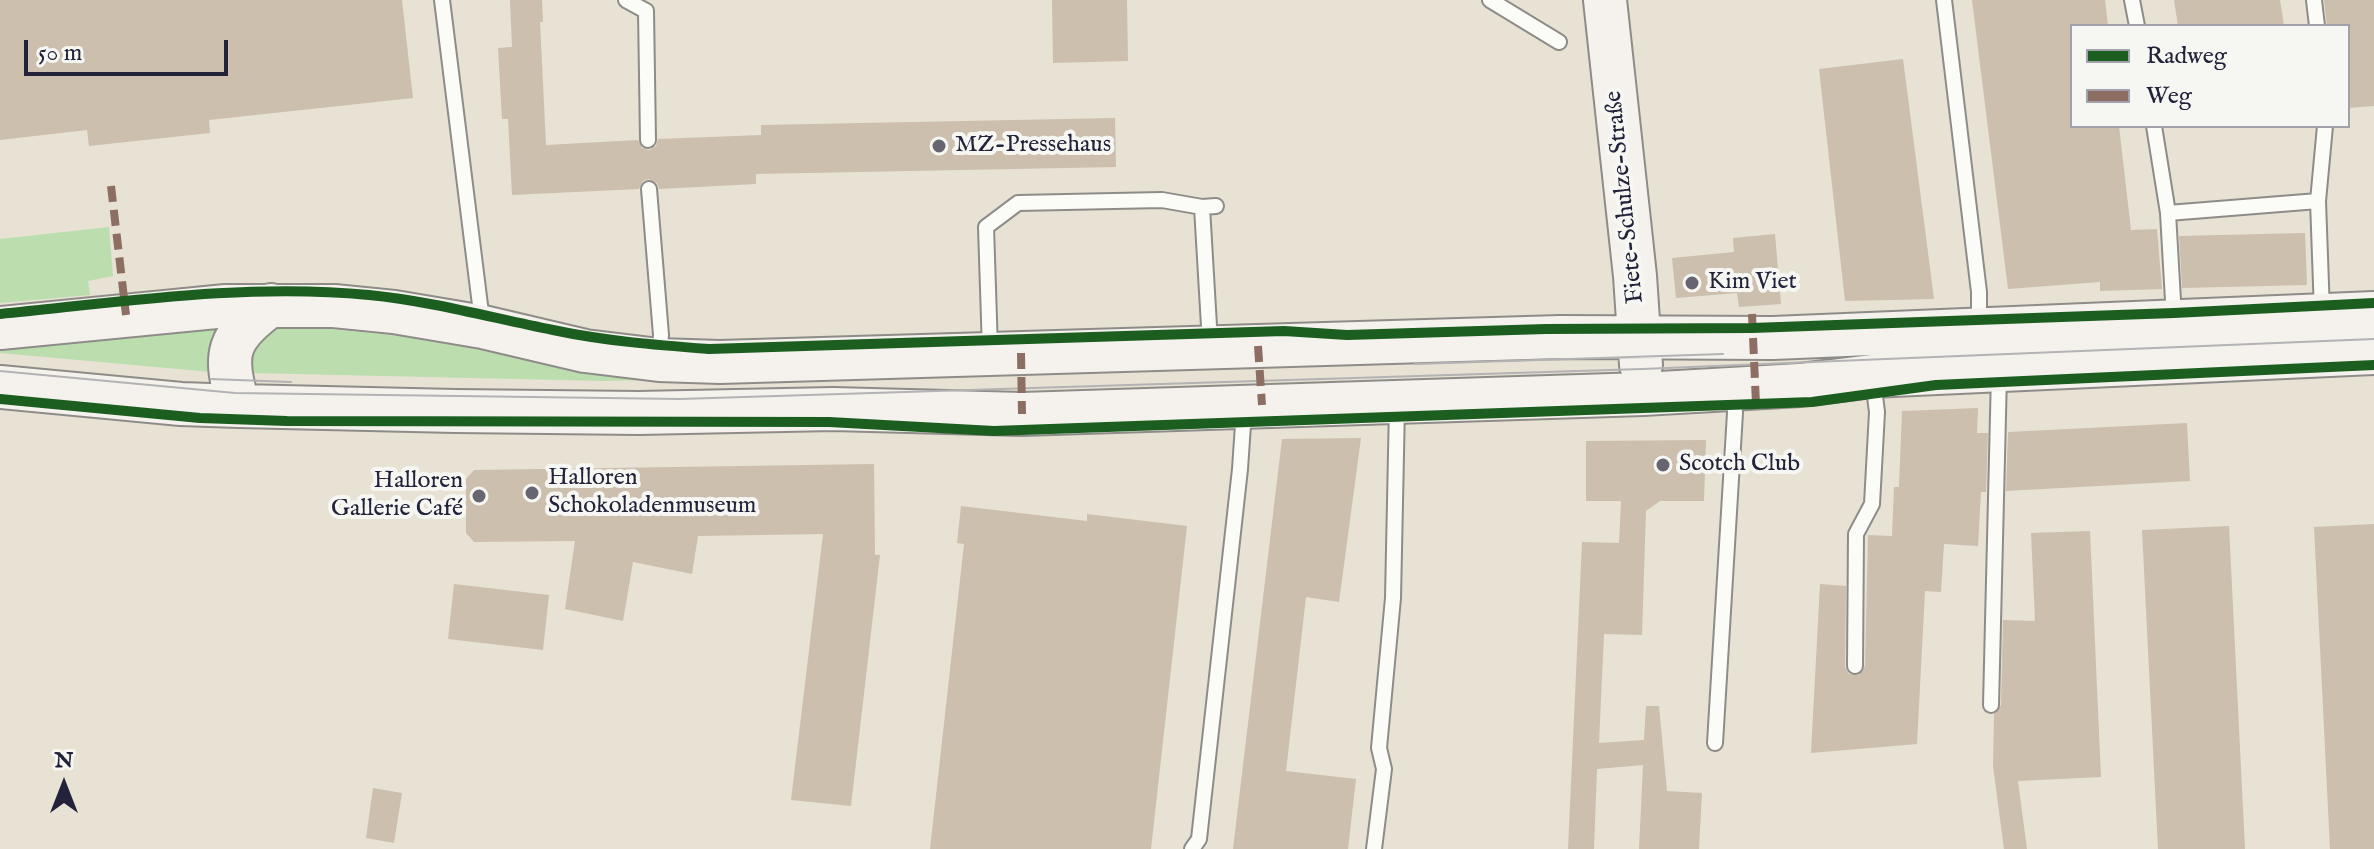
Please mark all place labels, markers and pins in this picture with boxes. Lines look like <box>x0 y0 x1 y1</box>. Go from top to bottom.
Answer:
place label: MZ-Pressehaus <box>955 132 1111 160</box>
marker: MZ-Pressehaus <box>930 137 948 155</box>
place label: Kim Viet <box>1708 269 1797 297</box>
marker: Kim Viet <box>1683 274 1701 292</box>
place label: Scotch Club <box>1679 451 1800 479</box>
marker: Scotch Club <box>1654 456 1672 474</box>
place label: Halloren Schokoladenmuseum <box>548 465 756 521</box>
place label: Halloren Gallerie Café <box>331 468 463 524</box>
marker: Halloren Schokoladenmuseum <box>523 484 541 502</box>
marker: Halloren Gallerie Café <box>470 487 488 505</box>

